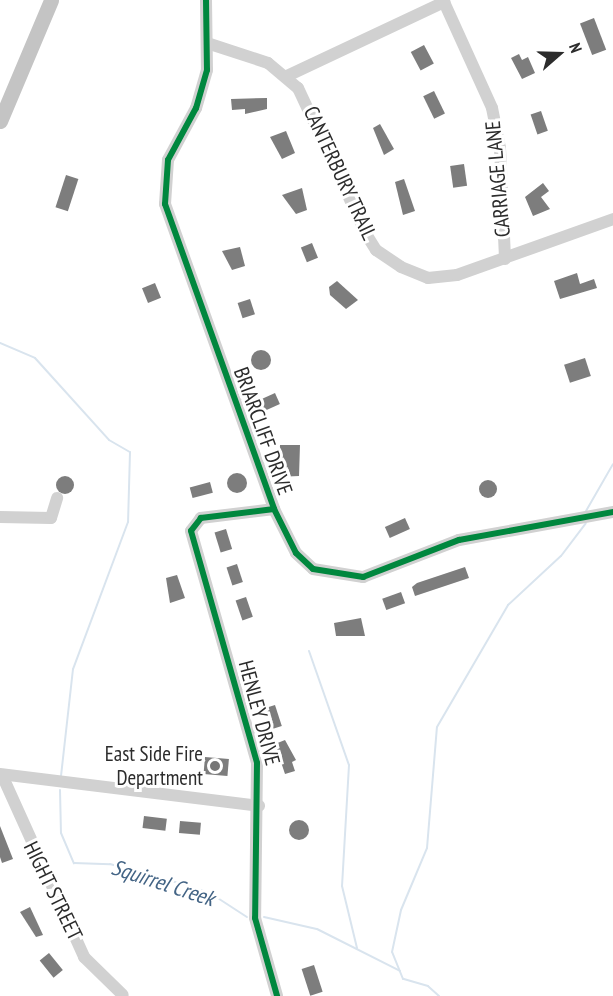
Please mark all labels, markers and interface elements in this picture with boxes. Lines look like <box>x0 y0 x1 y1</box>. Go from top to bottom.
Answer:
north arrow <box>529 24 589 84</box>
text: N <box>565 40 587 55</box>
street label: CANTERBURY TRAIL <box>298 102 382 244</box>
street label: CARRIAGE LANE <box>480 120 516 238</box>
street label: BRIARCLIFF DRIVE <box>228 364 298 498</box>
street label: HENLEY DRIVE <box>233 658 285 768</box>
place label: East Side Fire Department <box>105 741 203 791</box>
marker: East Side Fire Department <box>208 759 222 773</box>
street label: HIGHT STREET <box>18 837 88 945</box>
water label: Squirrel Creek <box>108 854 218 912</box>

